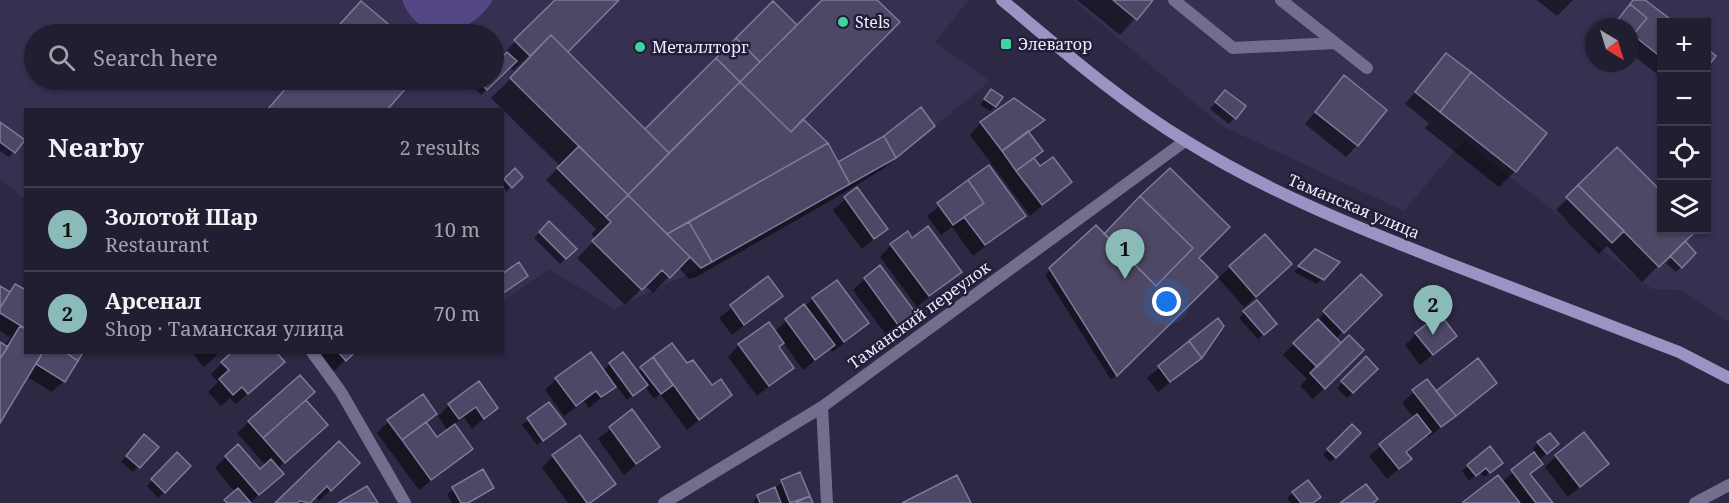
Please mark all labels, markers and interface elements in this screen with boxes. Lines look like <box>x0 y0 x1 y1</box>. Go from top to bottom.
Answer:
place label: Stels <box>855 11 890 33</box>
marker: Stels <box>836 15 850 29</box>
north arrow <box>1585 18 1639 72</box>
map controls <box>1657 18 1711 234</box>
button: + <box>1657 18 1711 72</box>
search box <box>24 24 504 90</box>
place label: Элеватор <box>1018 33 1092 55</box>
place label: Металлторг <box>652 36 749 58</box>
marker: Элеватор <box>999 37 1013 51</box>
marker: Металлторг <box>633 40 647 54</box>
icon: search <box>45 41 78 74</box>
text: Search here <box>93 42 218 72</box>
button: − <box>1657 72 1711 126</box>
button: locate <box>1657 126 1711 180</box>
text: Nearby <box>48 129 144 165</box>
text: 2 results <box>400 134 480 161</box>
street label: Таманская улица <box>1285 168 1423 244</box>
button: layers <box>1657 180 1711 234</box>
text: Золотой Шар <box>105 201 258 231</box>
text: 1 <box>62 216 73 243</box>
text: 10 m <box>434 216 480 243</box>
pin: 1 <box>1106 230 1144 279</box>
text: Restaurant <box>105 231 209 258</box>
street label: Таманский переулок <box>843 256 995 374</box>
text: Арсенал <box>105 285 201 315</box>
pin: 2 <box>1414 286 1452 335</box>
your location <box>1152 287 1181 316</box>
text: 2 <box>62 300 73 327</box>
text: 70 m <box>434 300 480 327</box>
text: Shop · Таманская улица <box>105 315 344 342</box>

